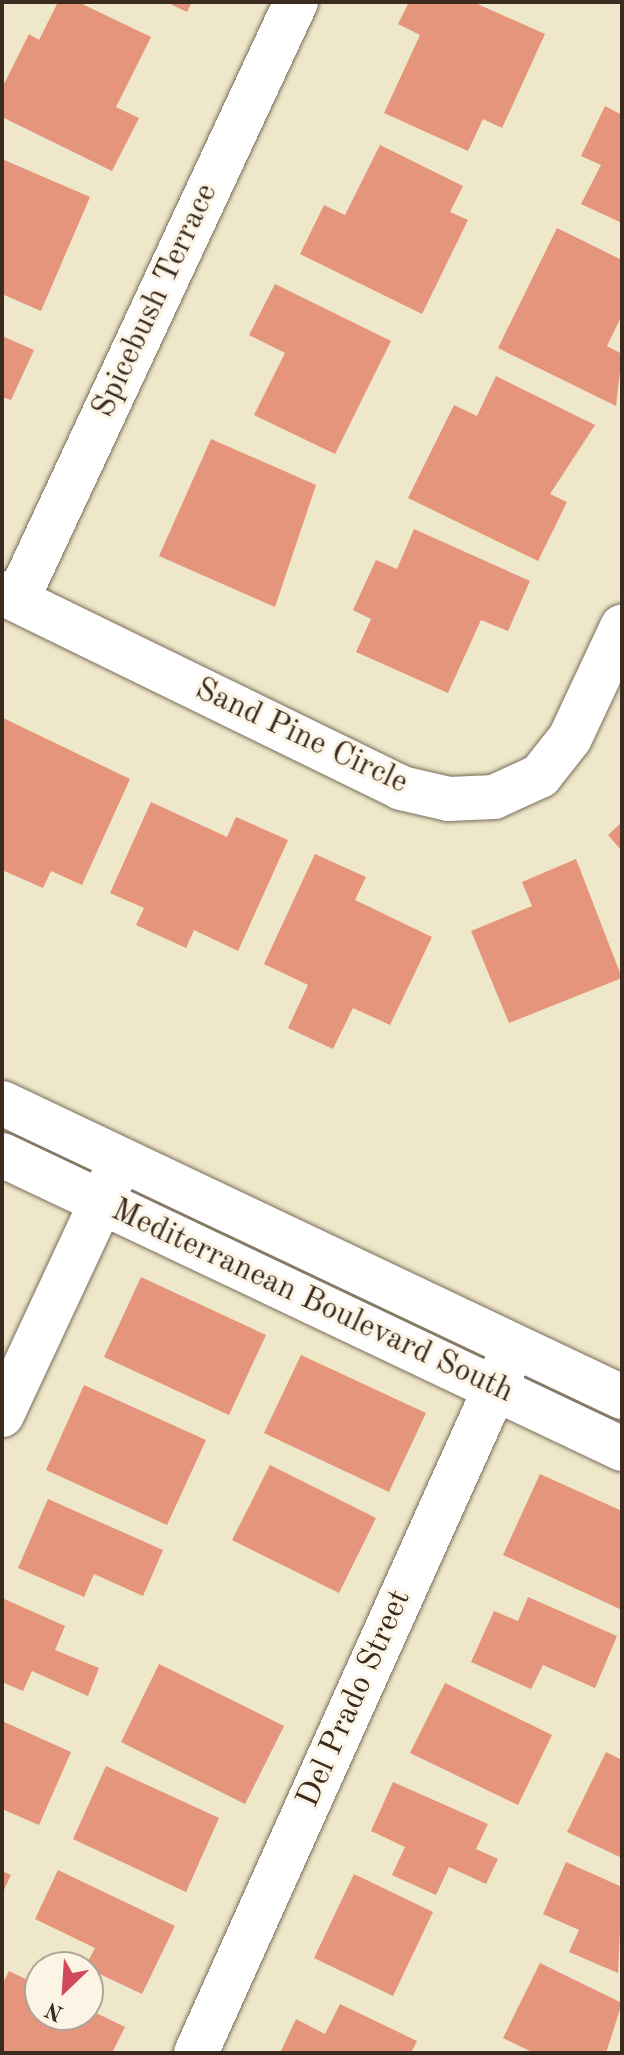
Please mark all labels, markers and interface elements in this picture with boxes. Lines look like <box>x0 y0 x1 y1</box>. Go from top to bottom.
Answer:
street label: Spicebush Terrace <box>85 178 227 424</box>
street label: Sand Pine Circle <box>188 671 414 803</box>
street label: Mediterranean Boulevard South <box>105 1192 519 1412</box>
street label: Del Prado Street <box>290 1584 420 1814</box>
north arrow <box>24 1951 104 2031</box>
text: N <box>42 1997 67 2024</box>

